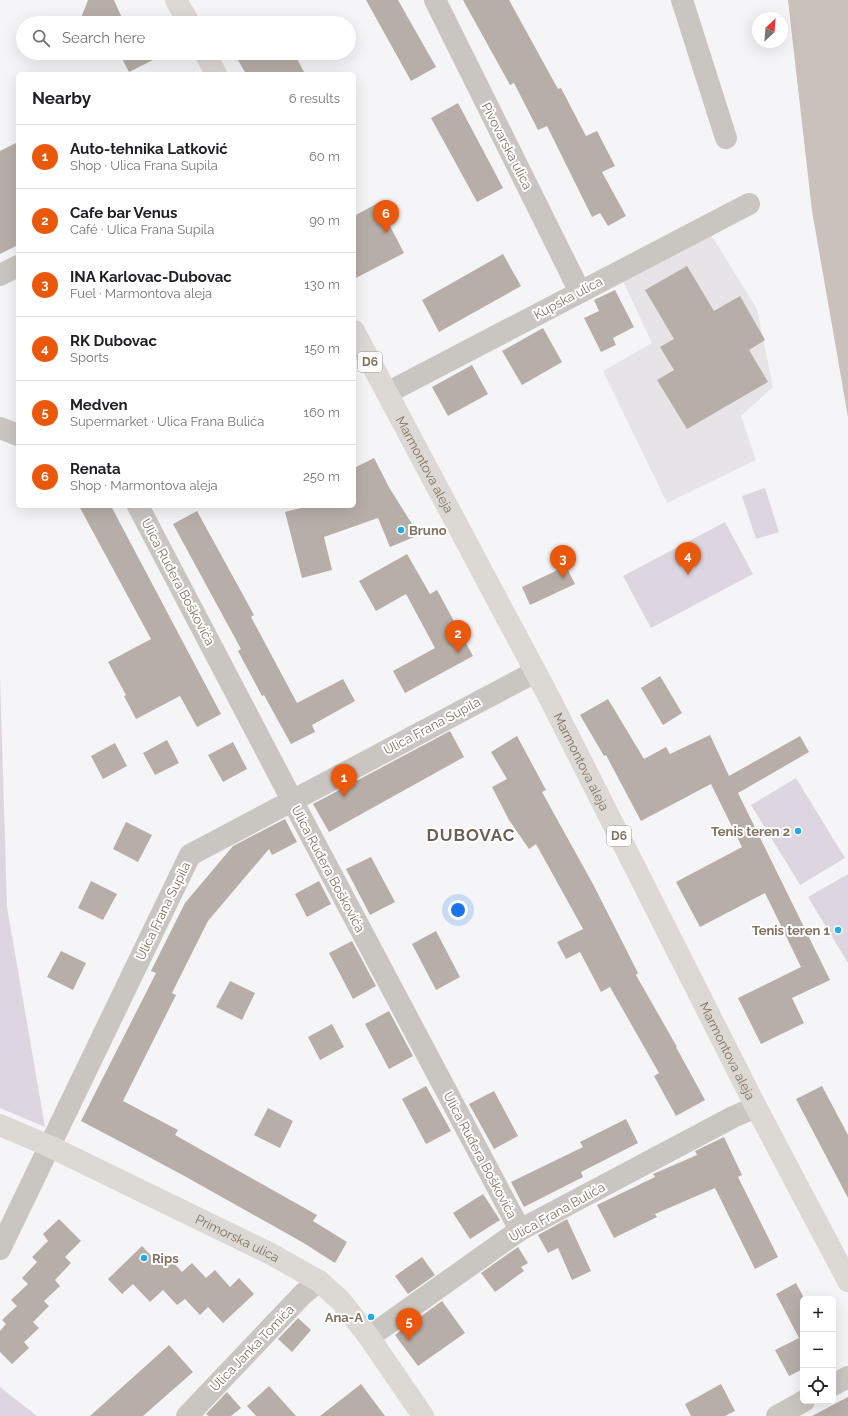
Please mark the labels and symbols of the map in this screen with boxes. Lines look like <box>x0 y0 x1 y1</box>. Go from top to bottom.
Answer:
north arrow <box>752 12 788 48</box>
street label: Pivovarska ulica <box>479 100 535 192</box>
pin: 6 <box>373 200 399 233</box>
street label: Kupska ulica <box>531 274 605 322</box>
road number: D6 <box>358 352 382 372</box>
street label: Marmontova aleja <box>393 413 457 515</box>
street label: Ulica Ruđera Boškovića <box>138 516 218 648</box>
place label: Bruno <box>409 523 447 538</box>
marker: Bruno <box>396 525 406 535</box>
pin: 4 <box>675 542 701 575</box>
pin: 3 <box>550 545 576 578</box>
pin: 2 <box>445 620 471 653</box>
street label: Ulica Frana Supila <box>381 694 483 758</box>
street label: Marmontova aleja <box>551 710 612 813</box>
pin: 1 <box>331 764 357 797</box>
street label: Ulica Ruđera Boškovića <box>288 803 368 935</box>
place label: Tenis teren 2 <box>711 824 790 839</box>
district label: DUBOVAC <box>427 825 516 845</box>
road number: D6 <box>607 826 631 846</box>
marker: Tenis teren 2 <box>793 826 803 836</box>
street label: Ulica Frana Supila <box>133 859 193 963</box>
your location <box>448 900 468 920</box>
place label: Tenis teren 1 <box>752 923 831 938</box>
marker: Tenis teren 1 <box>833 925 843 935</box>
street label: Marmontova aleja <box>697 999 759 1102</box>
street label: Ulica Ruđera Boškovića <box>440 1089 520 1221</box>
street label: Ulica Frana Bulića <box>506 1179 608 1245</box>
street label: Primorska ulica <box>193 1211 282 1265</box>
place label: Rips <box>152 1251 179 1266</box>
marker: Rips <box>139 1253 149 1263</box>
street label: Ulica Janka Tomića <box>207 1302 297 1394</box>
pin: 5 <box>396 1308 422 1341</box>
place label: Ana-A <box>325 1310 363 1325</box>
marker: Ana-A <box>366 1312 376 1322</box>

